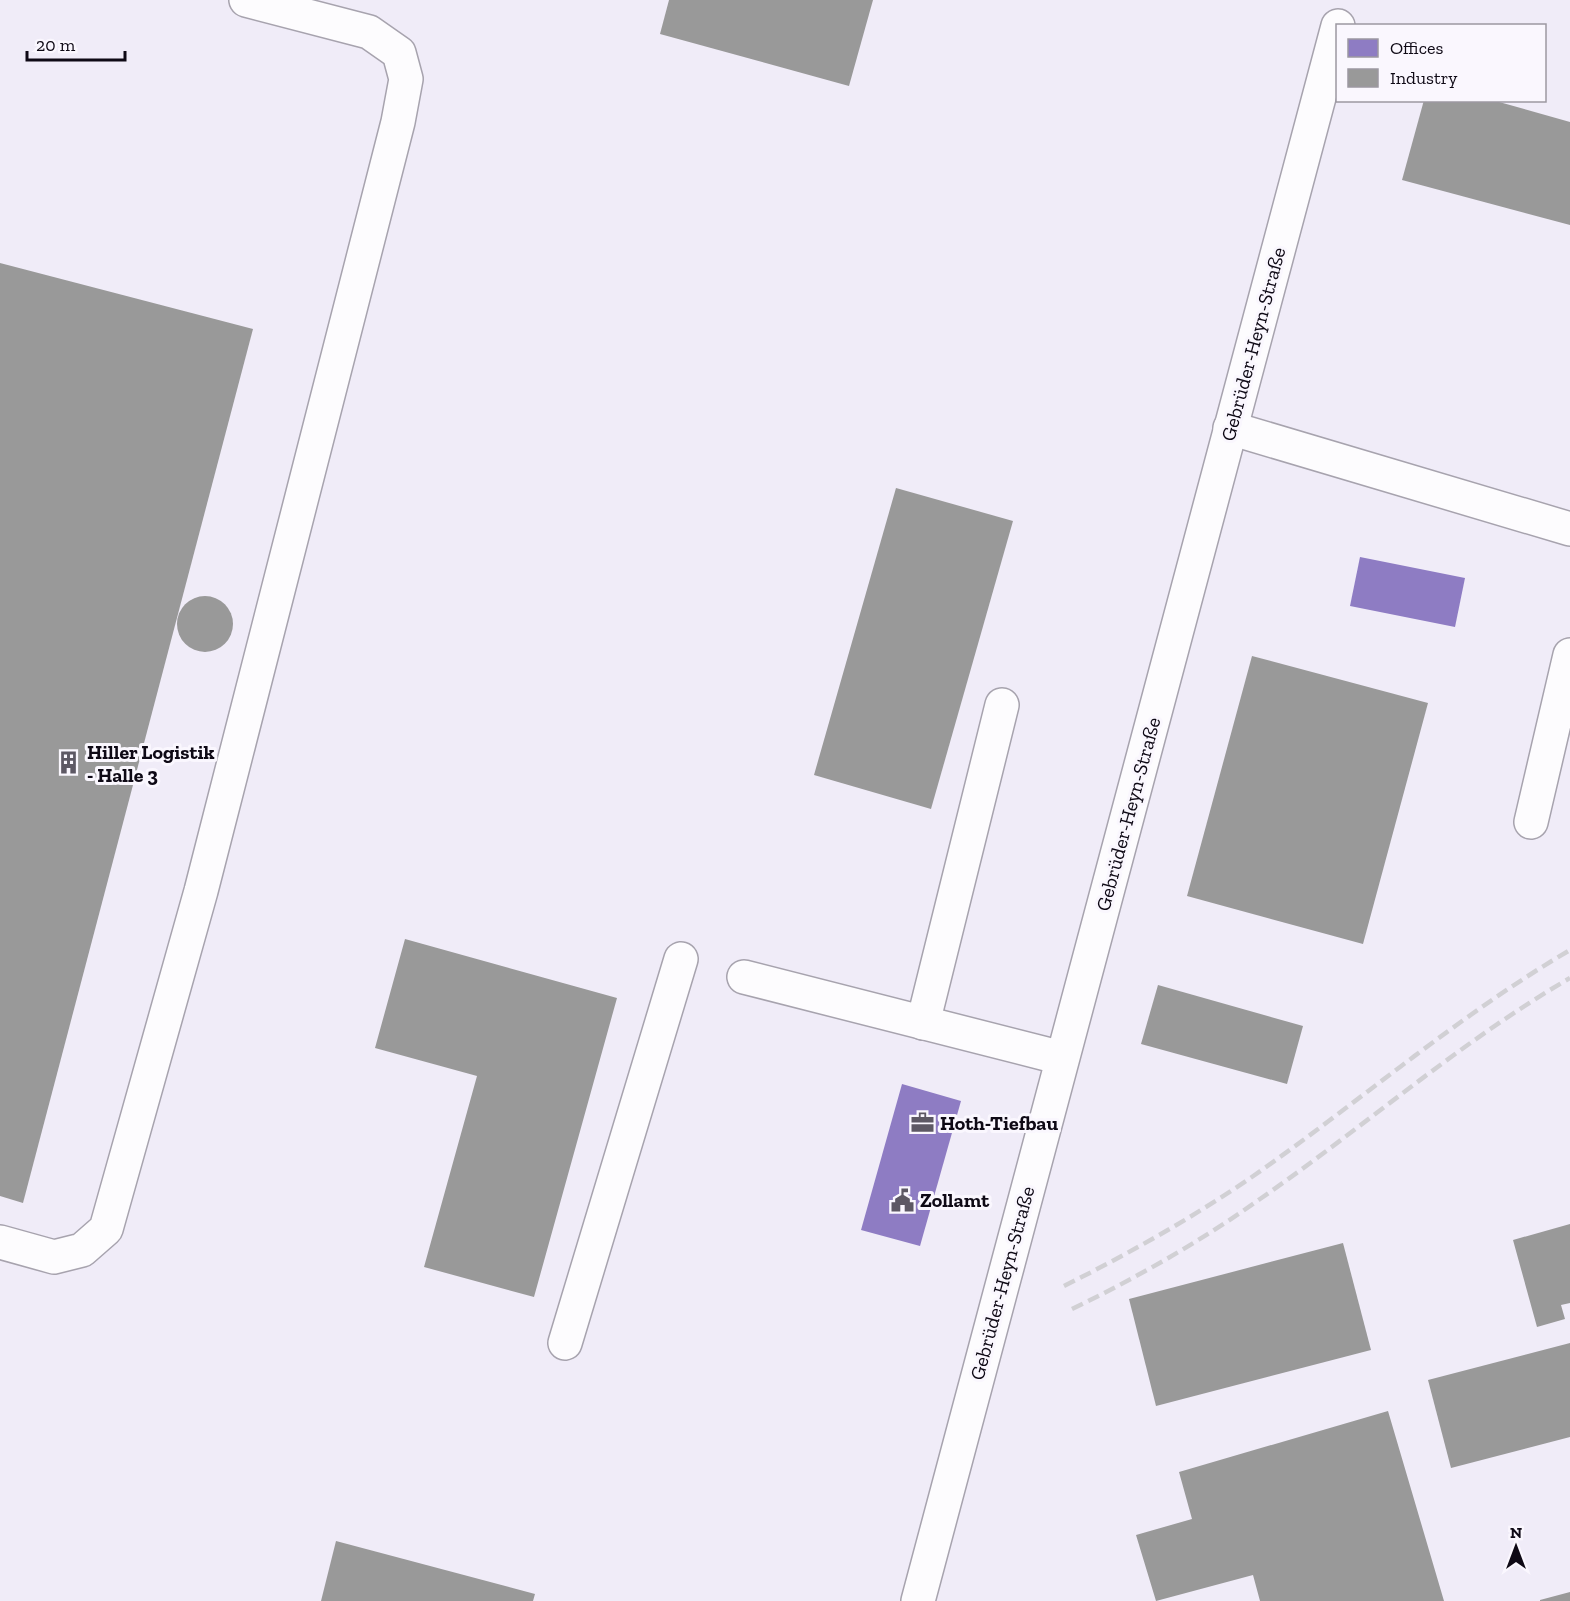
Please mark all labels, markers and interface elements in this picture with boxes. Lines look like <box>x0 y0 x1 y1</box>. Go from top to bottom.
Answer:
scale bar <box>27 24 124 62</box>
legend <box>1336 24 1546 102</box>
text: 20 m <box>36 34 76 56</box>
text: Offices <box>1390 37 1443 59</box>
text: Industry <box>1390 67 1458 89</box>
street label: Gebrüder-Heyn-Straße <box>1216 245 1290 443</box>
street label: Gebrüder-Heyn-Straße <box>1091 715 1165 913</box>
place label: Hiller Logistik - Halle 3 <box>87 740 215 787</box>
building icon: Hiller Logistik - Halle 3 <box>56 750 82 776</box>
office icon: Hoth-Tiefbau <box>909 1110 935 1136</box>
place label: Hoth-Tiefbau <box>940 1111 1058 1135</box>
street label: Gebrüder-Heyn-Straße <box>965 1184 1039 1382</box>
public building icon: Zollamt <box>889 1187 915 1213</box>
place label: Zollamt <box>920 1188 990 1212</box>
north arrow <box>1486 1517 1546 1577</box>
text: N <box>1510 1523 1522 1542</box>

